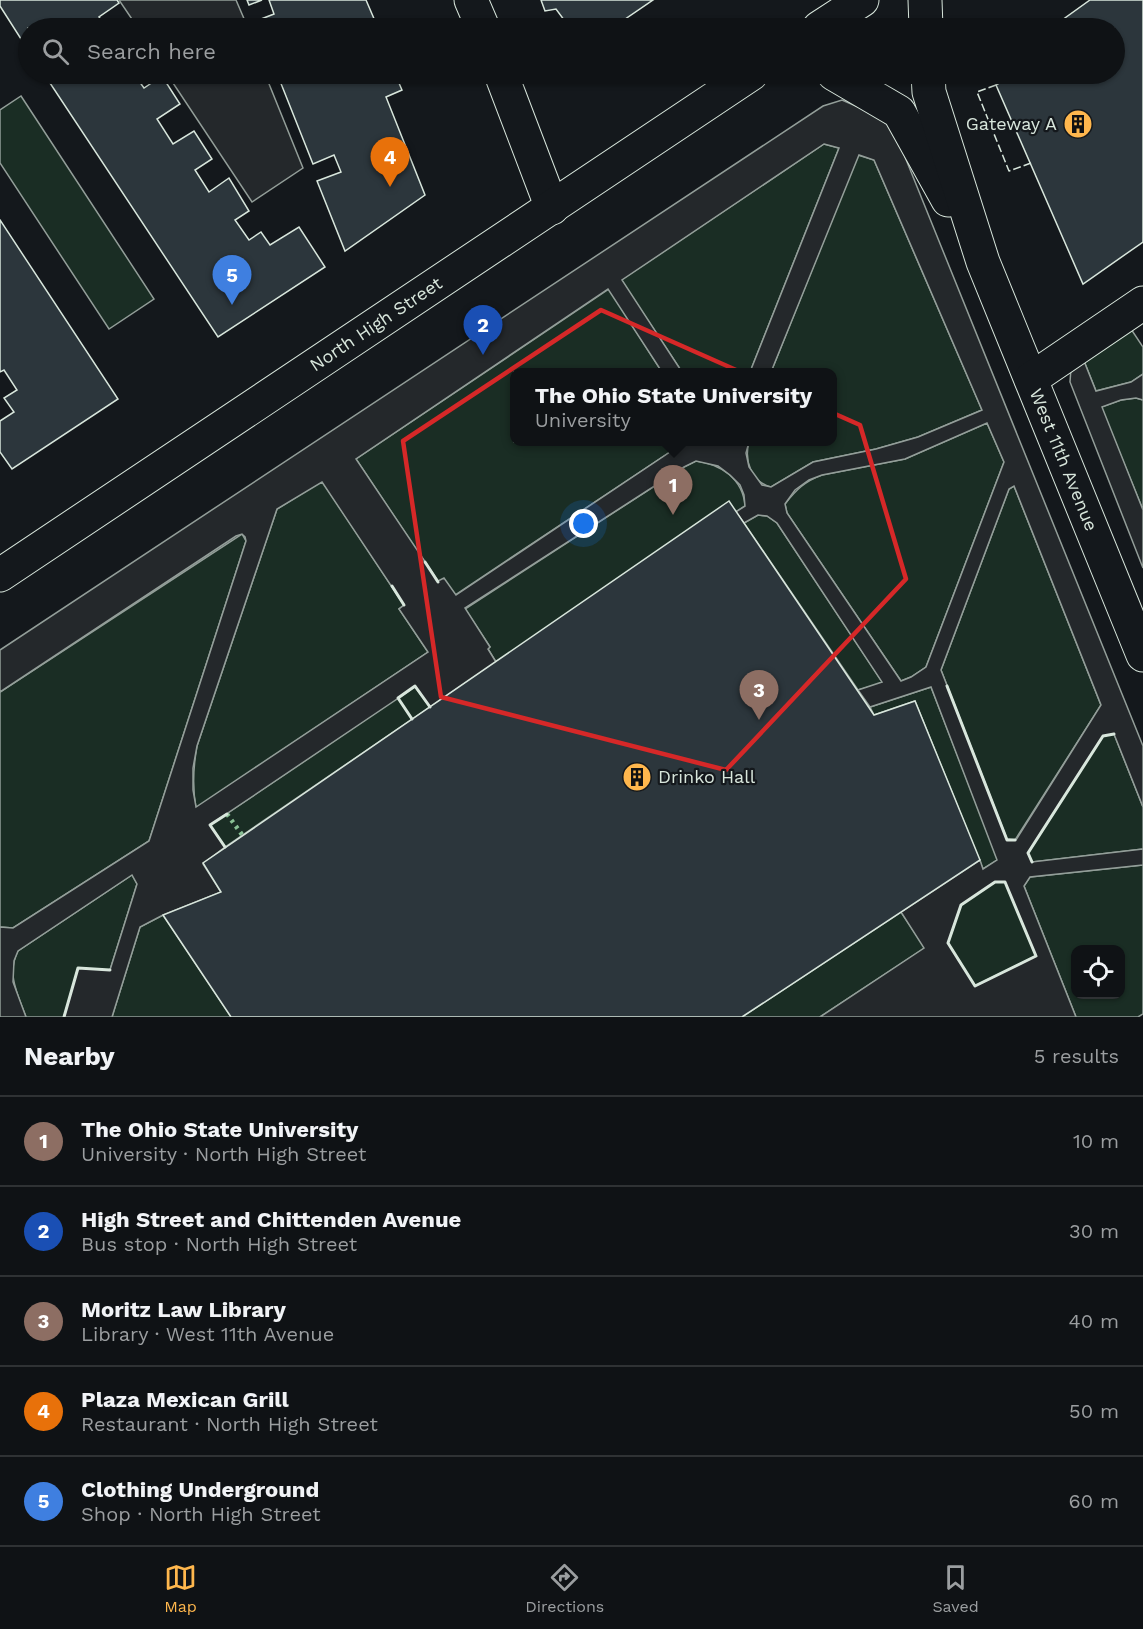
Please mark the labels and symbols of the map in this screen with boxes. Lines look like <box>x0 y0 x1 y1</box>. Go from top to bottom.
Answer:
building icon: Gateway A <box>1062 108 1094 140</box>
place label: Gateway A <box>966 113 1057 134</box>
pin: 4 <box>370 138 410 187</box>
pin: 5 <box>212 256 252 305</box>
street label: North High Street <box>306 272 446 375</box>
pin: 2 <box>464 306 502 355</box>
street label: West 11th Avenue <box>1026 385 1102 534</box>
pin: 1 <box>654 466 692 515</box>
your location <box>569 509 598 538</box>
pin: 3 <box>740 670 778 720</box>
building icon: Drinko Hall <box>621 761 653 793</box>
place label: Drinko Hall <box>658 766 756 787</box>

